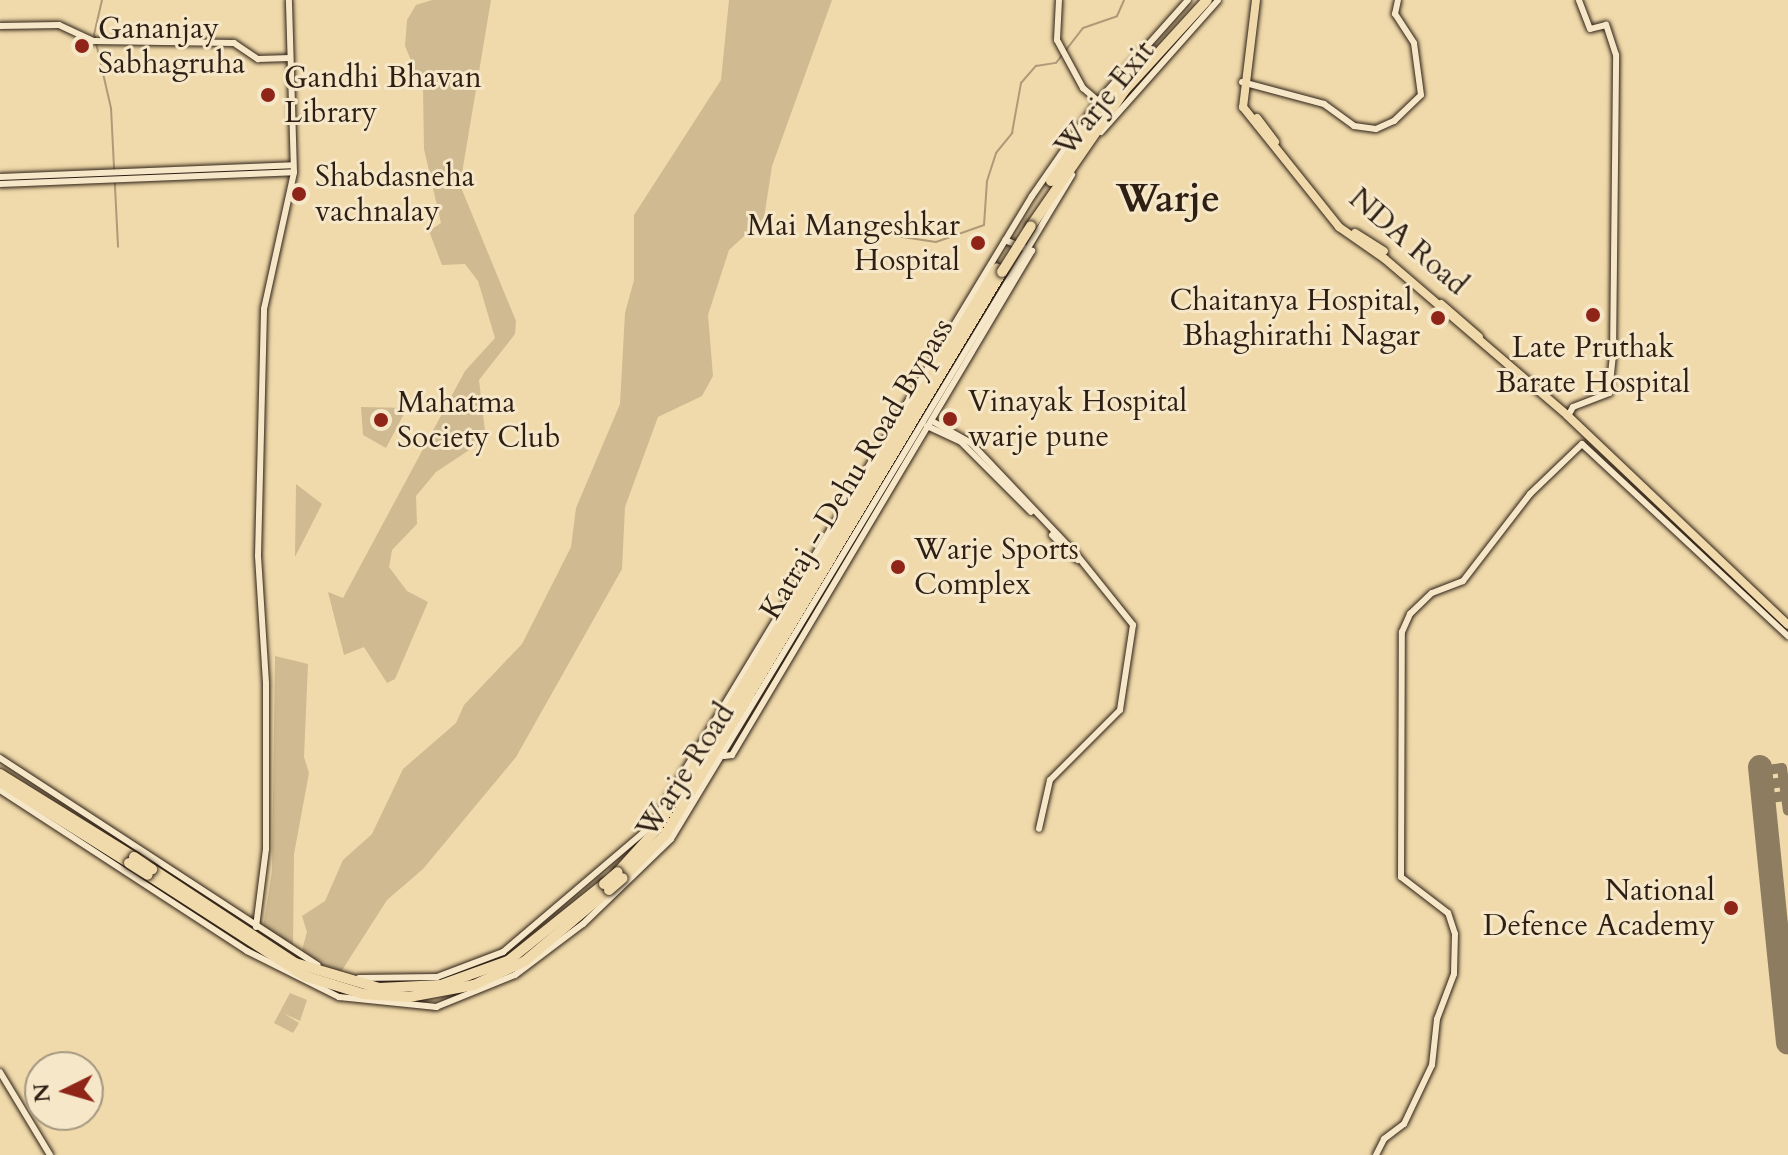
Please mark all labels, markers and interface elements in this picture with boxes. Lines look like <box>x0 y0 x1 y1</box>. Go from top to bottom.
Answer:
place label: Gananjay Sabhagruha <box>98 11 245 82</box>
street label: Warje Exit <box>1047 34 1163 164</box>
marker: Gananjay Sabhagruha <box>73 37 91 55</box>
place label: Gandhi Bhavan Library <box>284 60 482 130</box>
marker: Gandhi Bhavan Library <box>259 86 277 104</box>
place label: Shabdasneha vachnalay <box>315 159 475 230</box>
district label: Warje <box>1116 177 1220 223</box>
street label: NDA Road <box>1341 181 1475 303</box>
marker: Shabdasneha vachnalay <box>290 185 308 203</box>
place label: Mai Mangeshkar Hospital <box>747 208 960 278</box>
marker: Mai Mangeshkar Hospital <box>967 232 989 254</box>
place label: Chaitanya Hospital, Bhaghirathi Nagar <box>1169 283 1420 354</box>
marker: Late Pruthak Barate Hospital <box>1582 304 1604 326</box>
marker: Chaitanya Hospital, Bhaghirathi Nagar <box>1427 307 1449 329</box>
street label: Katraj - Dehu Road Bypass <box>753 312 961 626</box>
place label: Late Pruthak Barate Hospital <box>1496 330 1690 400</box>
place label: Vinayak Hospital warje pune <box>968 384 1187 454</box>
place label: Mahatma Society Club <box>397 385 561 456</box>
marker: Vinayak Hospital warje pune <box>939 408 961 430</box>
marker: Mahatma Society Club <box>372 411 390 429</box>
place label: Warje Sports Complex <box>914 532 1079 602</box>
marker: Warje Sports Complex <box>889 558 907 576</box>
street label: Warje Road <box>629 697 743 845</box>
place label: National Defence Academy <box>1483 873 1715 944</box>
marker: National Defence Academy <box>1722 899 1740 917</box>
north arrow <box>24 1051 104 1131</box>
text: N <box>26 1082 58 1104</box>

